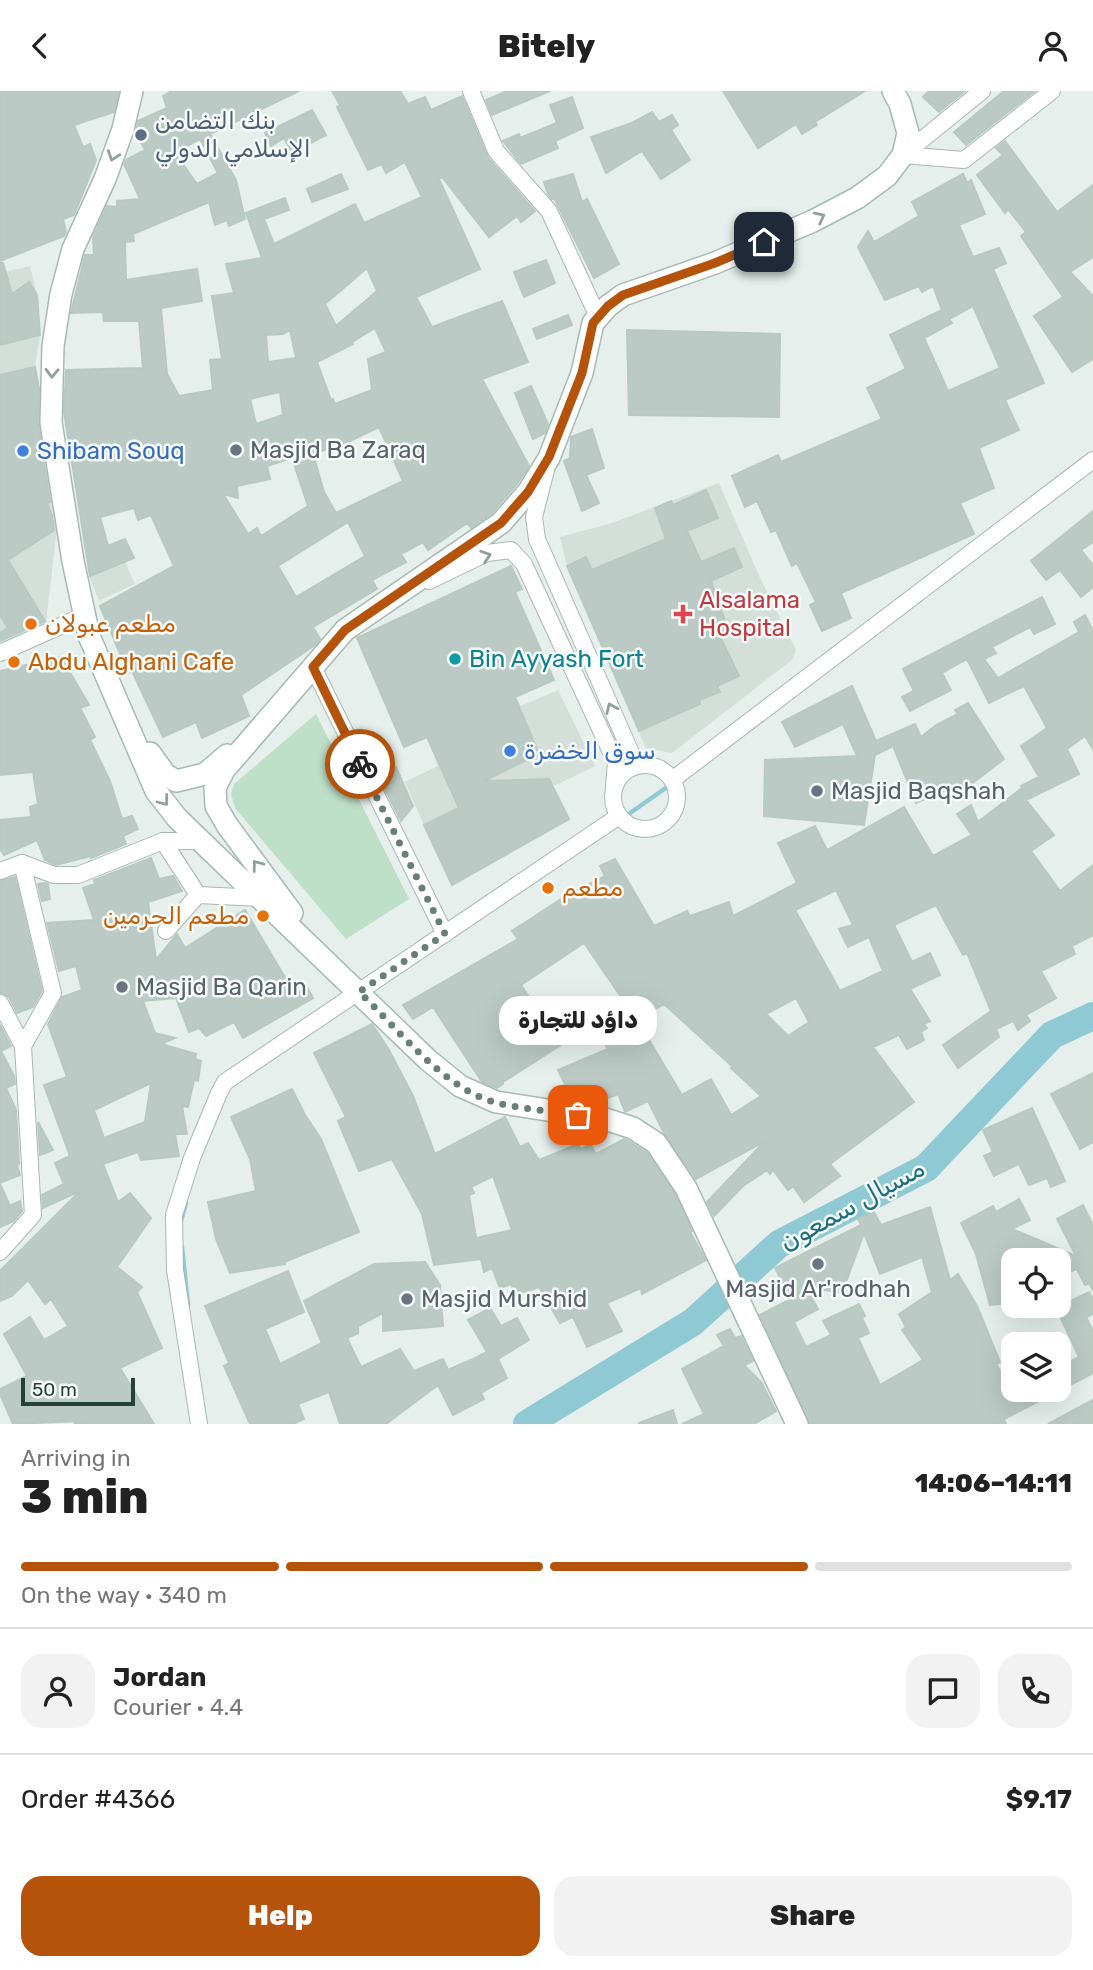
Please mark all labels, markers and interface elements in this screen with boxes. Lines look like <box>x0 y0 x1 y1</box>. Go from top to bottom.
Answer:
icon: back <box>21 27 59 65</box>
text: Bitely <box>498 27 595 65</box>
icon: person <box>1034 27 1072 65</box>
place label: بنك التضامن الإسلامي الدولي <box>155 107 311 167</box>
marker: بنك التضامن الإسلامي الدولي <box>133 127 149 143</box>
one-way arrow <box>107 150 121 162</box>
one-way arrow <box>813 211 825 225</box>
pin <box>734 212 794 272</box>
icon: home <box>745 223 783 261</box>
one-way arrow <box>44 368 60 379</box>
place label: Masjid Ba Zaraq <box>250 436 426 464</box>
place label: Shibam Souq <box>37 437 185 465</box>
marker: Masjid Ba Zaraq <box>228 442 244 458</box>
marker: Shibam Souq <box>15 443 31 459</box>
one-way arrow <box>479 549 491 564</box>
place label: Alsalama Hospital <box>699 586 800 642</box>
marker: Alsalama Hospital <box>673 604 693 624</box>
place label: مطعم عبولان <box>45 610 176 639</box>
marker: مطعم عبولان <box>23 616 39 632</box>
place label: Bin Ayyash Fort <box>469 645 644 673</box>
place label: Abdu Alghani Cafe <box>28 648 234 676</box>
marker: Bin Ayyash Fort <box>447 651 463 667</box>
marker: Abdu Alghani Cafe <box>6 654 22 670</box>
one-way arrow <box>605 703 619 715</box>
courier <box>325 729 395 799</box>
place label: سوق الخضرة <box>524 737 656 765</box>
marker: سوق الخضرة <box>502 743 518 759</box>
icon: bike <box>341 745 379 783</box>
place label: Masjid Baqshah <box>831 777 1006 805</box>
marker: Masjid Baqshah <box>809 783 825 799</box>
one-way arrow <box>156 793 169 806</box>
one-way arrow <box>252 861 265 873</box>
place label: مطعم <box>562 874 623 903</box>
marker: مطعم <box>540 880 556 896</box>
place label: مطعم الحرمين <box>103 902 249 931</box>
marker: مطعم الحرمين <box>255 908 271 924</box>
place label: Masjid Ba Qarin <box>136 973 307 1001</box>
marker: Masjid Ba Qarin <box>114 979 130 995</box>
callout: داؤد للتجارة <box>499 996 657 1045</box>
text: داؤد للتجارة <box>518 1006 638 1034</box>
pin <box>548 1085 608 1145</box>
icon: bag <box>559 1096 597 1134</box>
water label: مسيال سمعون <box>774 1152 930 1258</box>
map controls <box>1001 1248 1071 1402</box>
button: locate <box>1001 1248 1071 1318</box>
marker: Masjid Ar'rodhah <box>810 1256 826 1272</box>
place label: Masjid Ar'rodhah <box>725 1275 911 1303</box>
place label: Masjid Murshid <box>421 1285 587 1313</box>
marker: Masjid Murshid <box>399 1291 415 1307</box>
button: layers <box>1001 1332 1071 1402</box>
scale bar <box>21 1375 135 1407</box>
text: 50 m <box>32 1378 77 1401</box>
text: Arriving in <box>21 1444 131 1472</box>
text: 14:06–14:11 <box>915 1468 1072 1499</box>
text: 3 min <box>21 1470 149 1525</box>
text: On the way · 340 m <box>21 1581 227 1609</box>
button: person <box>21 1654 95 1728</box>
button: chat <box>906 1654 980 1728</box>
button: phone <box>998 1654 1072 1728</box>
text: Jordan <box>113 1662 206 1693</box>
text: Courier · 4.4 <box>113 1693 243 1721</box>
text: Order #4366 <box>21 1784 175 1815</box>
text: $9.17 <box>1006 1784 1072 1815</box>
button: Help <box>21 1876 540 1956</box>
button: Share <box>554 1876 1072 1956</box>

